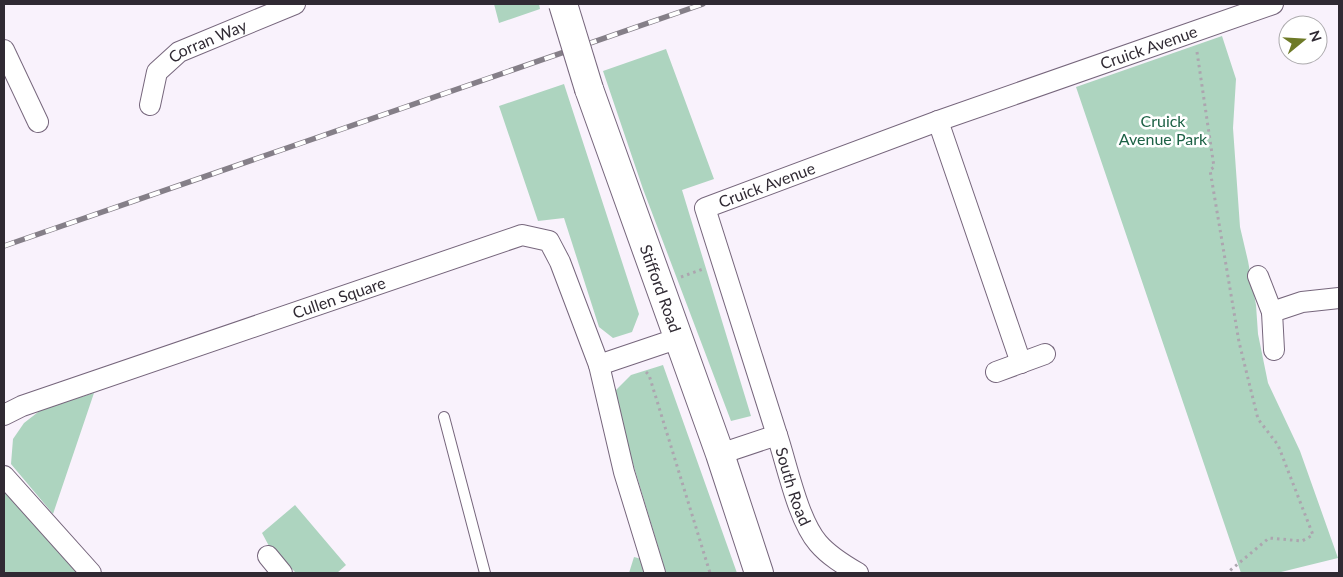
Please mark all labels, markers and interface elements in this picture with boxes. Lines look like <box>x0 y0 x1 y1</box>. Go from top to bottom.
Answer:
street label: Corran Way <box>164 15 250 66</box>
north arrow <box>1278 15 1328 65</box>
street label: Cruick Avenue <box>1097 21 1200 73</box>
text: N <box>1306 28 1326 44</box>
park label: Cruick Avenue Park <box>1119 111 1208 148</box>
street label: Cruick Avenue <box>716 158 817 211</box>
street label: Stifford Road <box>637 242 686 335</box>
street label: Cullen Square <box>290 272 388 322</box>
street label: South Road <box>772 445 815 528</box>

